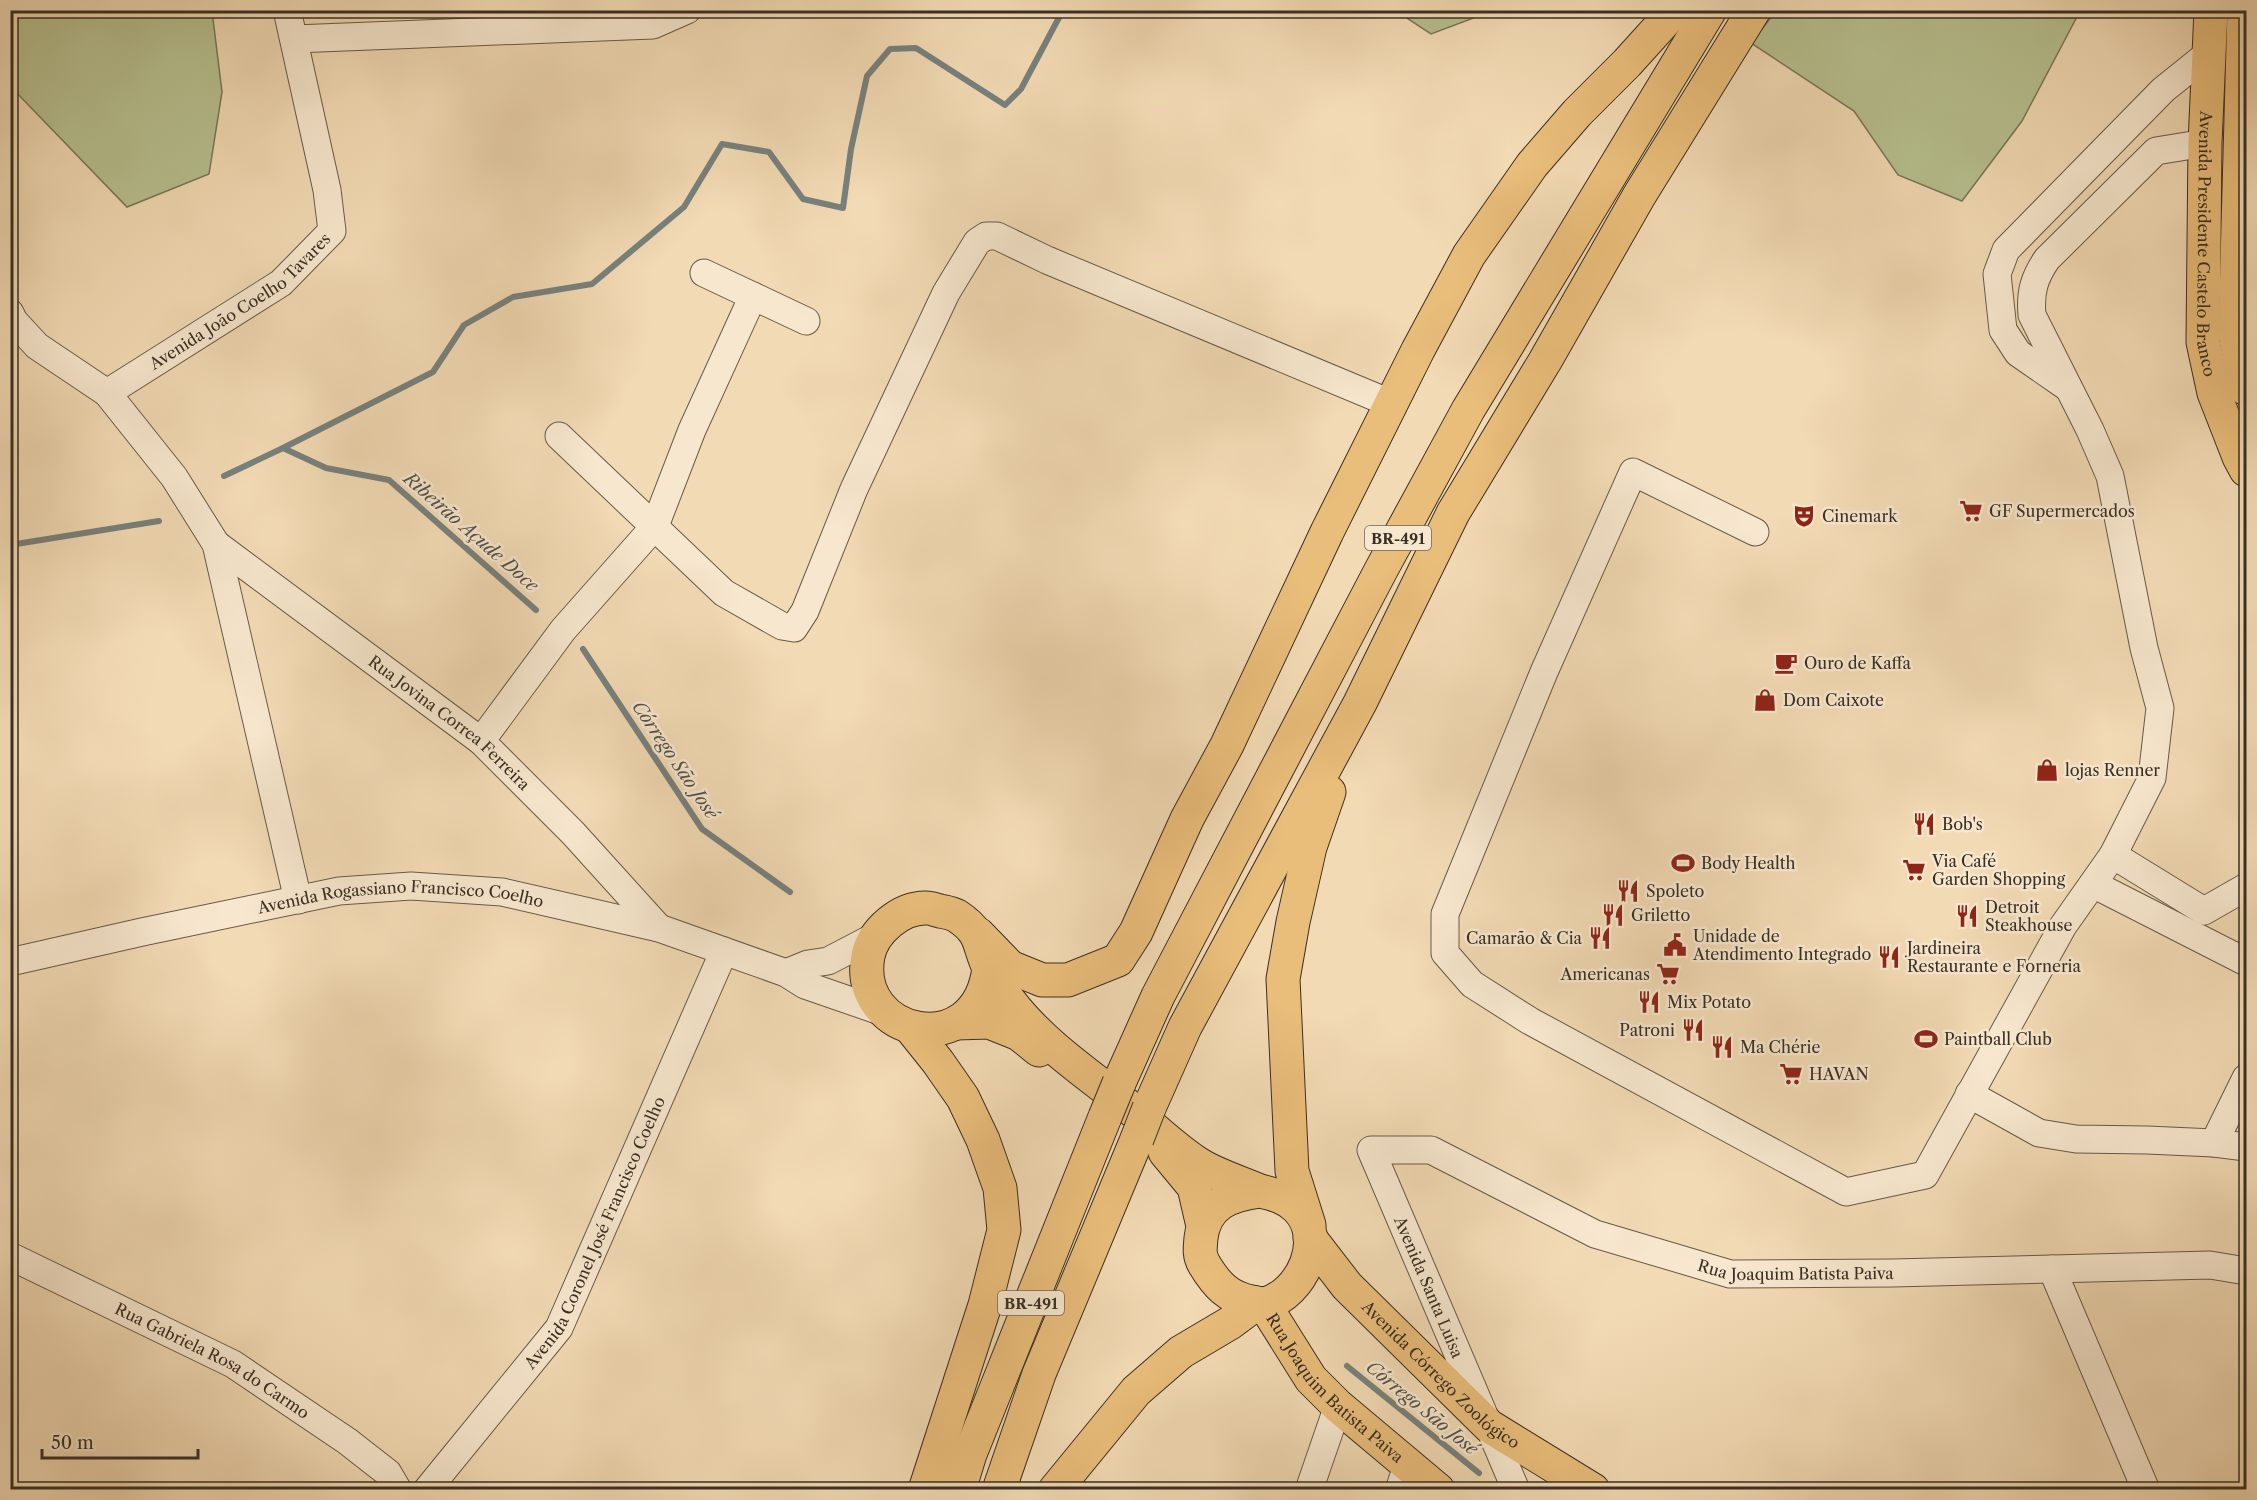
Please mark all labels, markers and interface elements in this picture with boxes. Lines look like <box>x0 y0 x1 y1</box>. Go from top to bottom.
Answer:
street label: Avenida Presidente Castelo Branco <box>2193 109 2220 379</box>
street label: Avenida João Coelho Tavares <box>145 229 335 374</box>
water label: Ribeirão Açude Doce <box>398 466 544 597</box>
supermarket icon: GF Supermercados <box>1958 498 1984 524</box>
place label: GF Supermercados <box>1989 501 2135 521</box>
theatre icon: Cinemark <box>1791 503 1817 529</box>
place label: Cinemark <box>1822 506 1898 526</box>
road number: BR-491 <box>1365 526 1431 550</box>
cafe icon: Ouro de Kaffa <box>1773 650 1799 676</box>
street label: Rua Jovina Correa Ferreira <box>365 651 535 795</box>
place label: Ouro de Kaffa <box>1804 653 1912 673</box>
shop icon: Dom Caixote <box>1752 687 1778 713</box>
place label: Dom Caixote <box>1783 690 1884 710</box>
water label: Córrego São José <box>627 697 723 824</box>
shop icon: lojas Renner <box>2034 757 2060 783</box>
place label: lojas Renner <box>2065 760 2160 780</box>
restaurant icon: Bob's <box>1911 811 1937 837</box>
place label: Bob's <box>1942 814 1983 834</box>
sports icon: Body Health <box>1670 850 1696 876</box>
place label: Via Café Garden Shopping <box>1931 851 2066 889</box>
place label: Body Health <box>1701 853 1795 873</box>
supermarket icon: Via Café Garden Shopping <box>1901 857 1927 883</box>
street label: Avenida Rogassiano Francisco Coelho <box>255 876 546 918</box>
restaurant icon: Spoleto <box>1615 878 1641 904</box>
place label: Spoleto <box>1646 881 1705 901</box>
place label: Detroit Steakhouse <box>1985 897 2073 935</box>
restaurant icon: Griletto <box>1600 902 1626 928</box>
restaurant icon: Detroit Steakhouse <box>1954 903 1980 929</box>
place label: Griletto <box>1631 905 1691 925</box>
restaurant icon: Camarão & Cia <box>1587 925 1613 951</box>
place label: Unidade de Atendimento Integrado <box>1692 926 1871 964</box>
place label: Camarão & Cia <box>1466 928 1583 948</box>
public building icon: Unidade de Atendimento Integrado <box>1662 932 1688 958</box>
place label: Jardineira Restaurante e Forneria <box>1904 938 2081 976</box>
restaurant icon: Jardineira Restaurante e Forneria <box>1876 944 1902 970</box>
supermarket icon: Americanas <box>1655 961 1681 987</box>
place label: Americanas <box>1559 964 1650 984</box>
restaurant icon: Mix Potato <box>1636 989 1662 1015</box>
place label: Mix Potato <box>1667 992 1751 1012</box>
restaurant icon: Patroni <box>1680 1017 1706 1043</box>
place label: Patroni <box>1619 1020 1675 1040</box>
sports icon: Paintball Club <box>1913 1026 1939 1052</box>
place label: Paintball Club <box>1944 1029 2052 1049</box>
restaurant icon: Ma Chérie <box>1709 1034 1735 1060</box>
place label: Ma Chérie <box>1740 1037 1820 1057</box>
supermarket icon: HAVAN <box>1778 1061 1804 1087</box>
place label: HAVAN <box>1809 1064 1869 1084</box>
street label: Avenida Coronel José Francisco Coelho <box>519 1093 669 1374</box>
street label: Avenida Santa Luisa <box>1390 1212 1468 1361</box>
street label: Rua Joaquim Batista Paiva <box>1695 1255 1894 1284</box>
road number: BR-491 <box>998 1291 1064 1315</box>
street label: Avenida Córrego Zoológico <box>1357 1296 1524 1453</box>
street label: Rua Gabriela Rosa do Carmo <box>112 1298 313 1423</box>
street label: Rua Joaquim Batista Paiva <box>1262 1309 1408 1467</box>
water label: Córrego São José <box>1362 1356 1483 1461</box>
scale bar <box>42 1422 198 1460</box>
text: 50 m <box>51 1432 94 1454</box>

